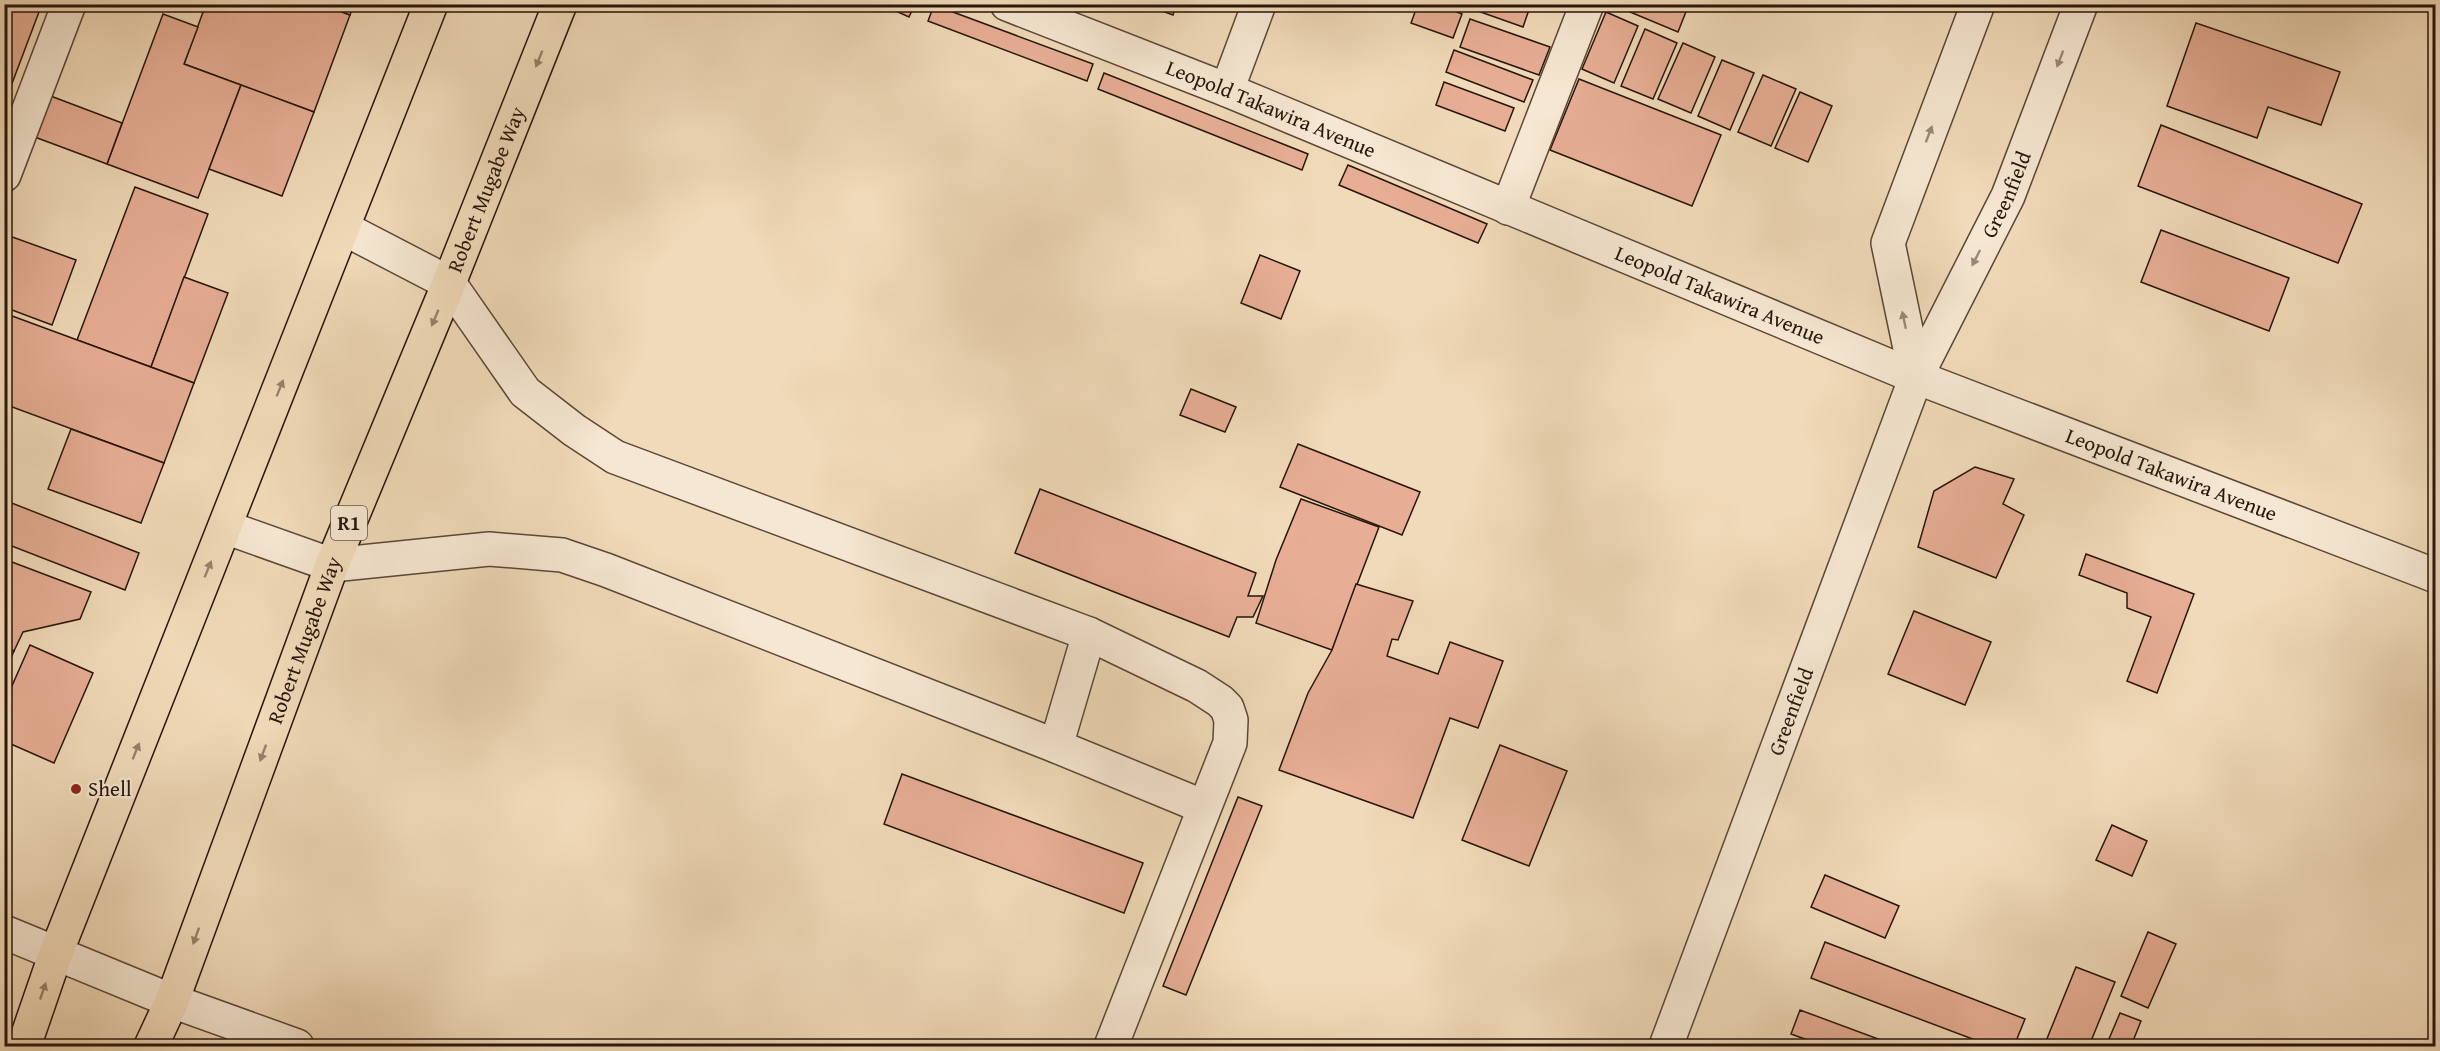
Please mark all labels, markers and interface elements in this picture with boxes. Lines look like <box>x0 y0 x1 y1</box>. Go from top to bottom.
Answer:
one-way arrow <box>534 50 543 68</box>
one-way arrow <box>2055 50 2064 68</box>
street label: Leopold Takawira Avenue <box>1162 52 1381 165</box>
street label: Robert Mugabe Way <box>439 101 533 277</box>
one-way arrow <box>1924 125 1934 143</box>
street label: Greenfield <box>1973 146 2039 243</box>
street label: Leopold Takawira Avenue <box>1610 237 1830 352</box>
one-way arrow <box>1972 249 1982 267</box>
one-way arrow <box>430 309 440 327</box>
one-way arrow <box>1898 311 1908 329</box>
one-way arrow <box>275 379 285 397</box>
street label: Leopold Takawira Avenue <box>2061 420 2282 529</box>
road number: R1 <box>331 506 367 540</box>
street label: Robert Mugabe Way <box>259 551 349 728</box>
one-way arrow <box>203 560 213 578</box>
street label: Greenfield <box>1760 662 1821 760</box>
one-way arrow <box>131 741 141 759</box>
one-way arrow <box>258 744 267 762</box>
place label: Shell <box>88 773 132 804</box>
marker: Shell <box>69 782 83 796</box>
one-way arrow <box>191 927 200 945</box>
one-way arrow <box>38 982 48 1000</box>

